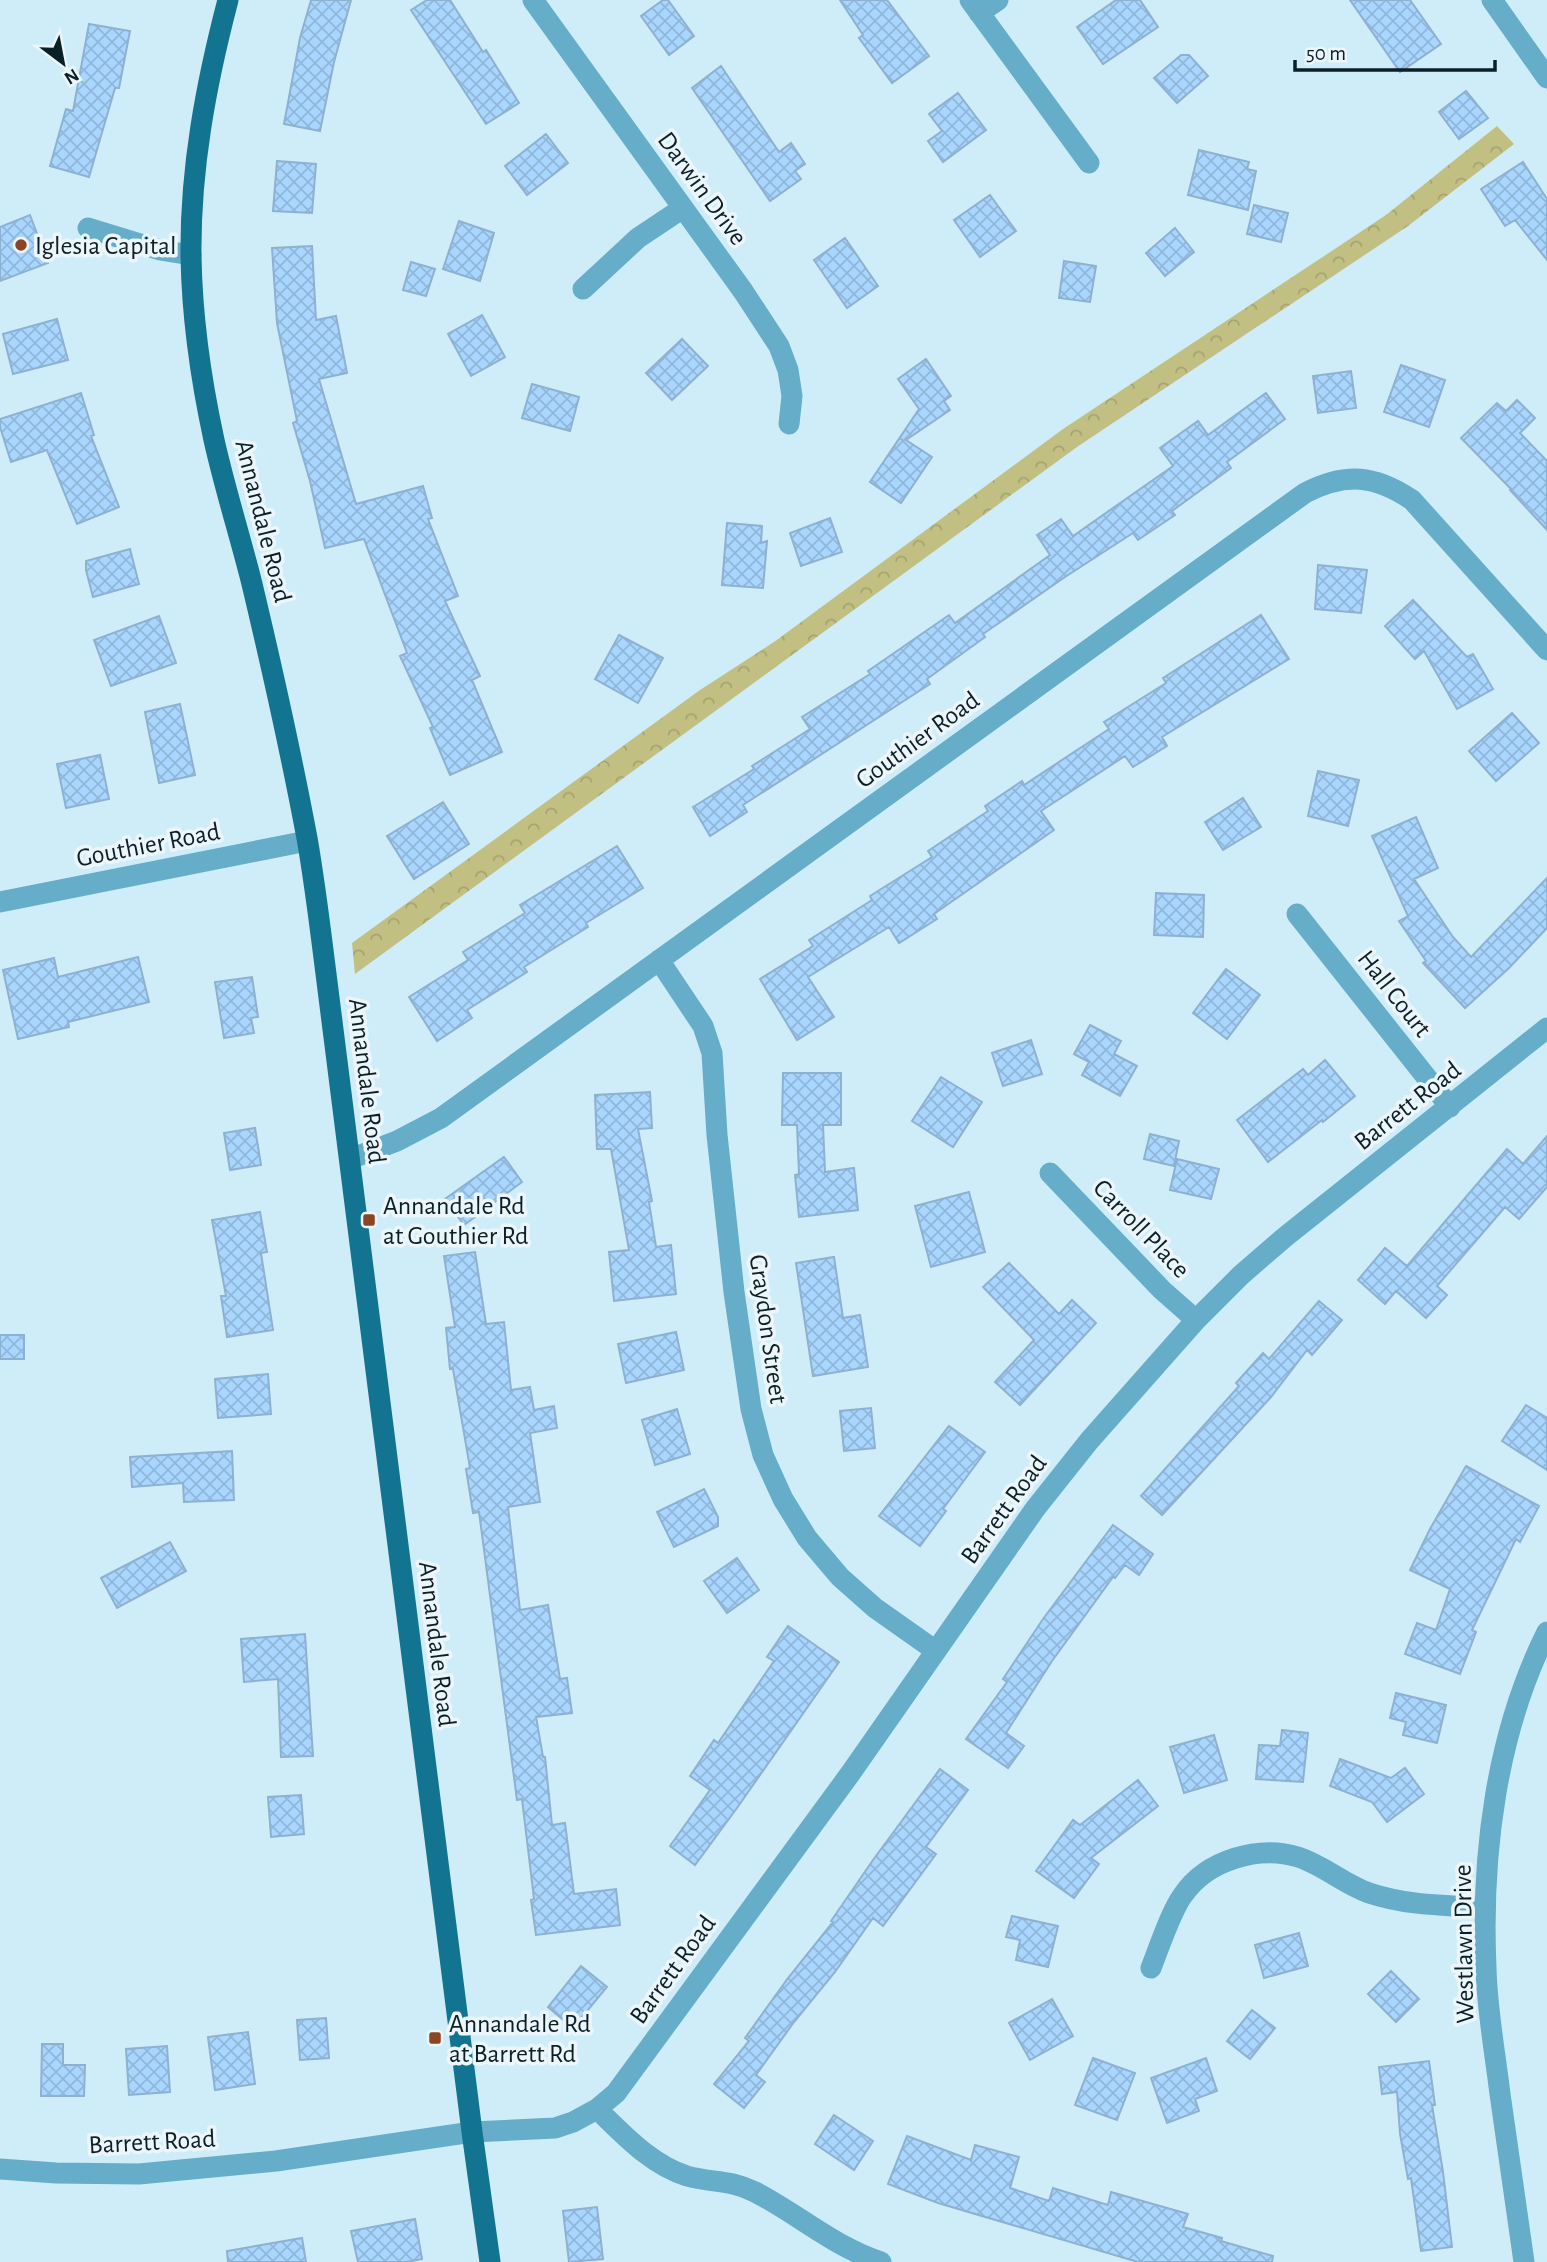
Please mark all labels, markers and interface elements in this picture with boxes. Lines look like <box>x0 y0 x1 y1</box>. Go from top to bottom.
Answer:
north arrow <box>28 28 98 98</box>
scale bar <box>1295 28 1494 72</box>
text: 50 m <box>1306 43 1346 64</box>
text: N <box>61 65 82 88</box>
street label: Darwin Drive <box>653 127 752 250</box>
place label: Iglesia Capital <box>35 233 176 259</box>
marker: Iglesia Capital <box>13 237 29 253</box>
street label: Annandale Road <box>230 437 296 605</box>
street label: Gouthier Road <box>851 686 984 793</box>
street label: Gouthier Road <box>74 818 222 872</box>
street label: Hall Court <box>1353 945 1436 1042</box>
street label: Annandale Road <box>344 997 390 1165</box>
street label: Barrett Road <box>1350 1056 1466 1155</box>
street label: Carroll Place <box>1088 1174 1194 1283</box>
place label: Annandale Rd at Gouthier Rd <box>383 1193 528 1249</box>
marker: Annandale Rd at Gouthier Rd <box>361 1212 377 1228</box>
street label: Graydon Street <box>745 1253 791 1405</box>
street label: Barrett Road <box>956 1451 1052 1569</box>
street label: Annandale Road <box>414 1560 460 1728</box>
street label: Westlawn Drive <box>1450 1864 1478 2024</box>
street label: Barrett Road <box>625 1911 721 2029</box>
place label: Annandale Rd at Barrett Rd <box>449 2011 591 2067</box>
marker: Annandale Rd at Barrett Rd <box>427 2030 443 2046</box>
street label: Barrett Road <box>88 2126 216 2158</box>

